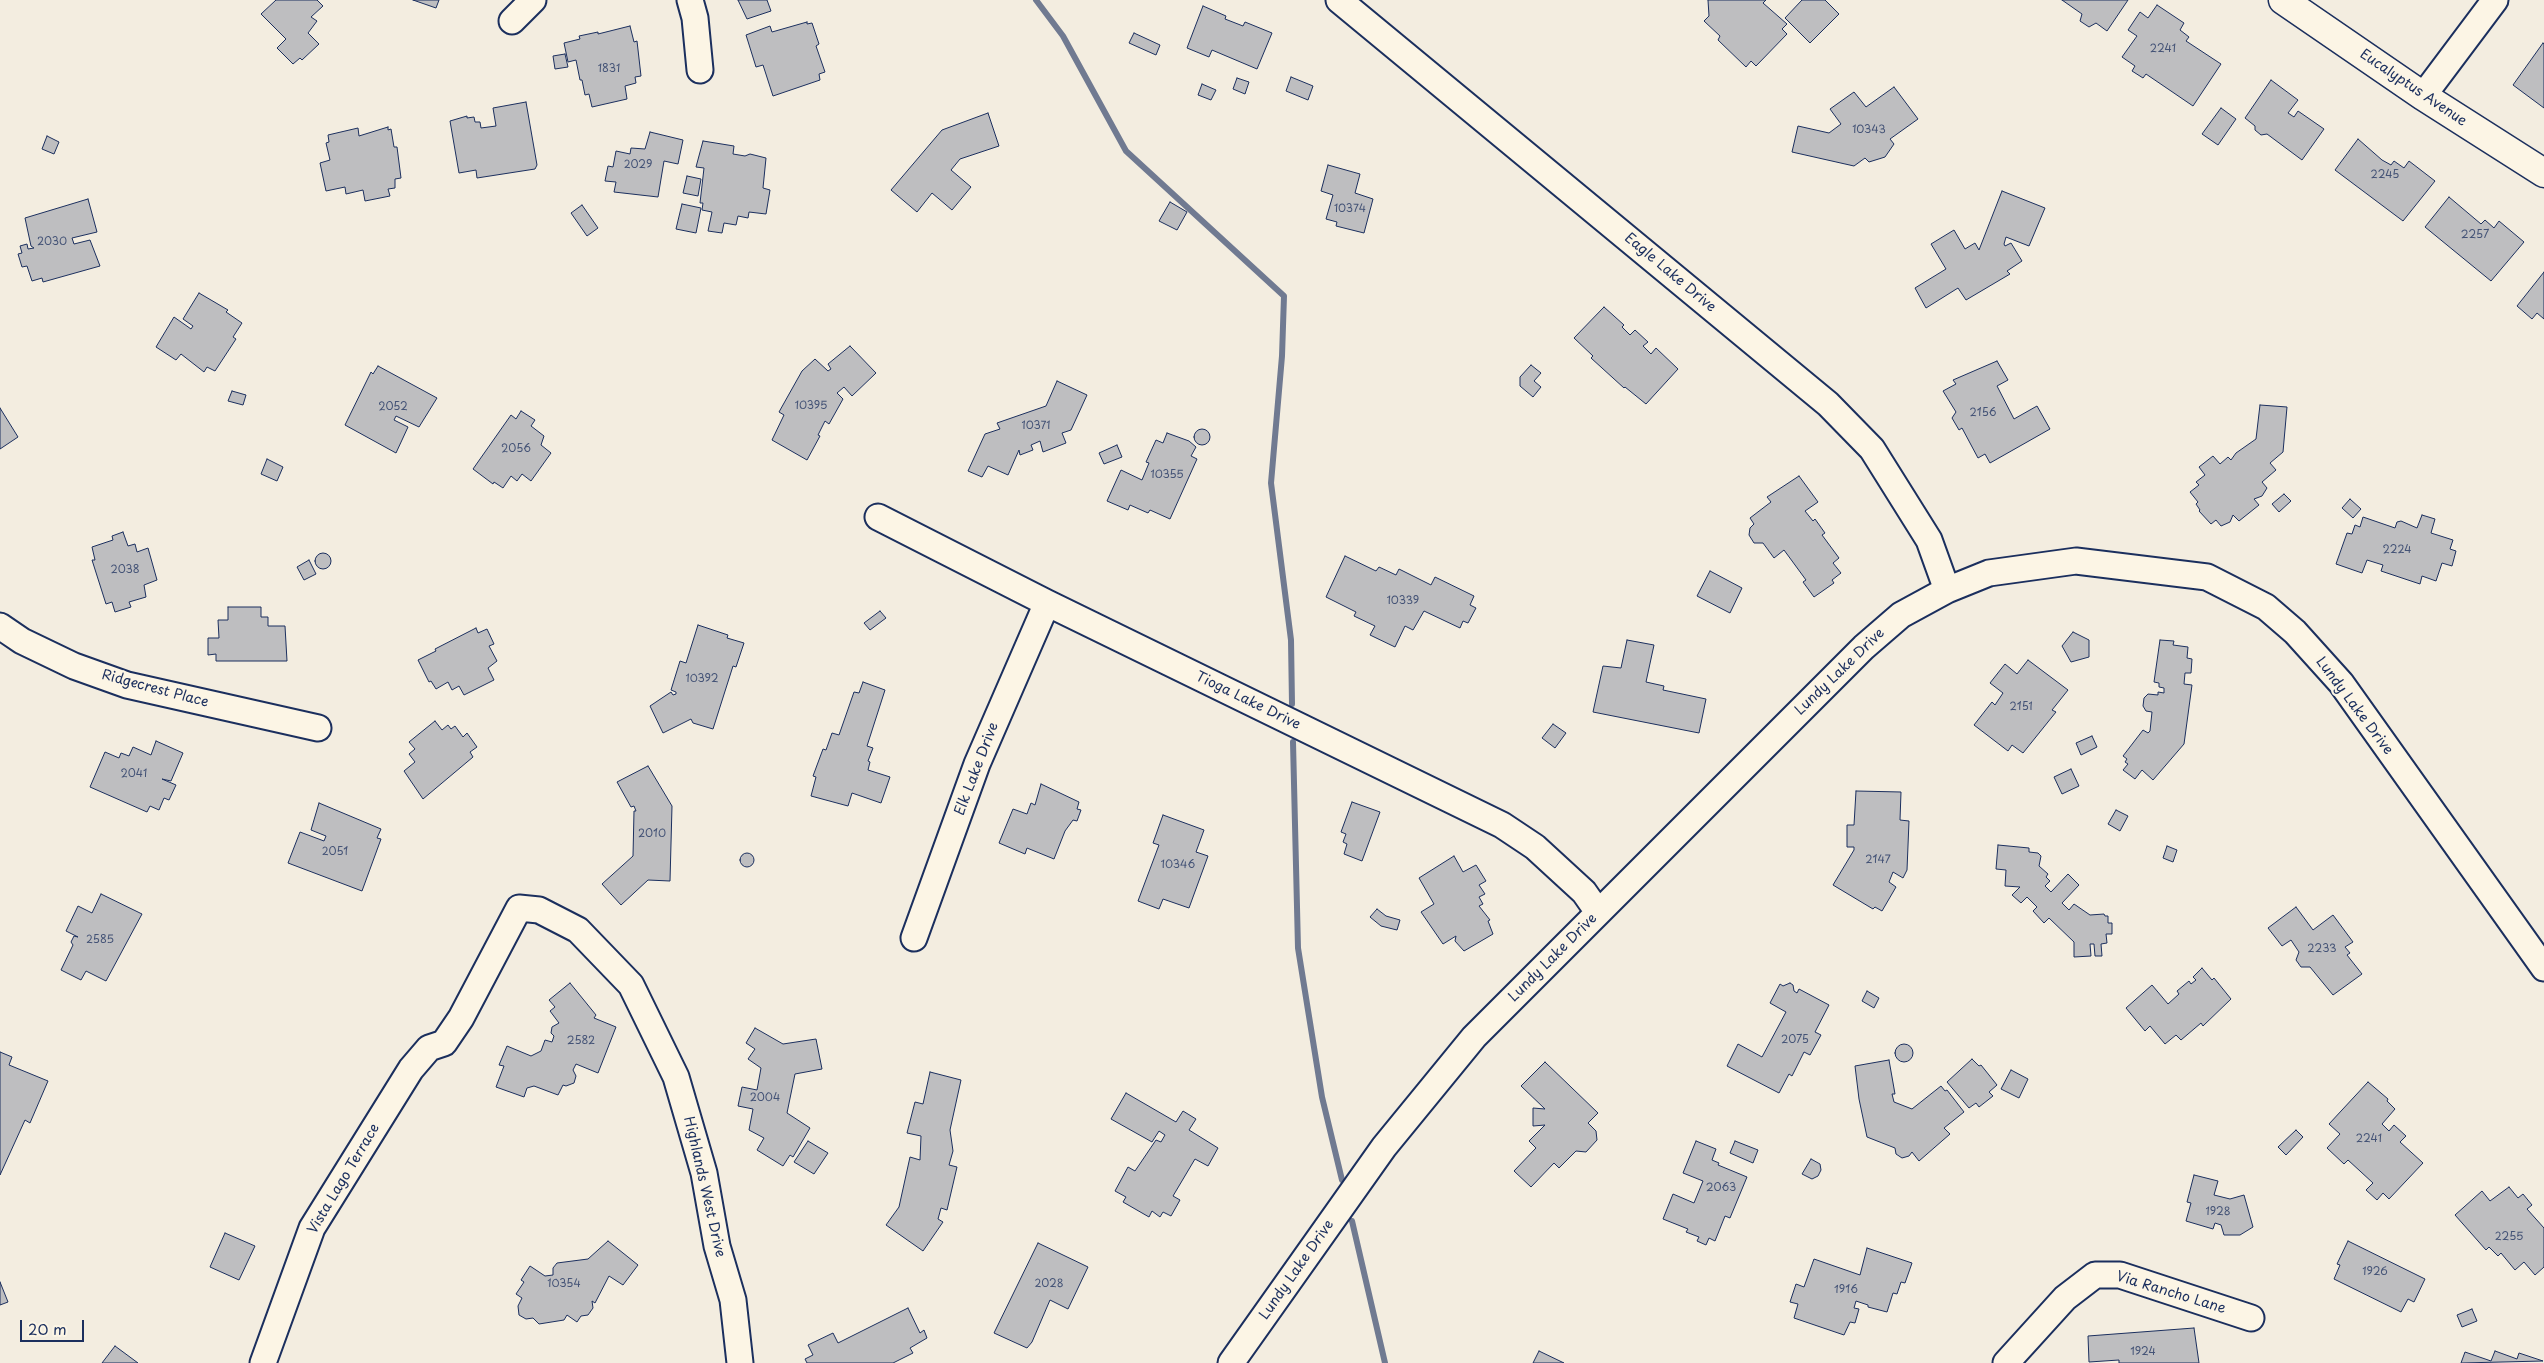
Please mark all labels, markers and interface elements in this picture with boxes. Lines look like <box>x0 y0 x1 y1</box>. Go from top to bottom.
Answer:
house number: 2241 <box>2150 42 2176 56</box>
street label: Eucalyptus Avenue <box>2356 46 2470 130</box>
house number: 1831 <box>598 62 620 76</box>
house number: 10343 <box>1852 123 1886 137</box>
house number: 2029 <box>624 158 652 172</box>
house number: 2245 <box>2371 168 2399 182</box>
house number: 10374 <box>1334 202 1366 216</box>
house number: 2257 <box>2461 228 2489 242</box>
street label: Eagle Lake Drive <box>1621 230 1719 316</box>
house number: 2030 <box>37 235 67 249</box>
house number: 10395 <box>795 399 827 413</box>
house number: 2052 <box>378 400 408 414</box>
house number: 2156 <box>1970 406 1996 420</box>
house number: 10371 <box>1021 419 1051 433</box>
house number: 2056 <box>501 442 531 456</box>
house number: 10355 <box>1150 468 1184 482</box>
house number: 2224 <box>2382 543 2412 557</box>
house number: 2038 <box>110 563 140 577</box>
house number: 10339 <box>1387 594 1419 608</box>
street label: Lundy Lake Drive <box>1792 625 1888 719</box>
street label: Lundy Lake Drive <box>2312 654 2396 758</box>
street label: Ridgecrest Place <box>100 667 210 711</box>
street label: Tioga Lake Drive <box>1193 668 1303 734</box>
house number: 10392 <box>686 672 718 686</box>
house number: 2151 <box>2009 700 2033 714</box>
street label: Elk Lake Drive <box>952 720 1002 818</box>
house number: 2041 <box>121 767 147 781</box>
house number: 2010 <box>638 827 666 841</box>
house number: 2051 <box>322 845 348 859</box>
house number: 2147 <box>1865 853 1891 867</box>
house number: 10346 <box>1161 858 1195 872</box>
street label: Lundy Lake Drive <box>1505 910 1601 1006</box>
house number: 2585 <box>86 933 114 947</box>
house number: 2233 <box>2307 942 2337 956</box>
house number: 2075 <box>1781 1033 1809 1047</box>
house number: 2582 <box>567 1034 595 1048</box>
house number: 2004 <box>750 1091 780 1105</box>
street label: Highlands West Drive <box>680 1115 728 1259</box>
street label: Vista Lago Terrace <box>304 1121 384 1237</box>
house number: 2241 <box>2356 1132 2382 1146</box>
house number: 2063 <box>1706 1181 1736 1195</box>
house number: 1928 <box>2205 1205 2231 1219</box>
street label: Lundy Lake Drive <box>1256 1217 1338 1323</box>
house number: 2255 <box>2495 1230 2523 1244</box>
house number: 1926 <box>2362 1265 2388 1279</box>
street label: Via Rancho Lane <box>2114 1268 2228 1318</box>
house number: 10354 <box>547 1277 581 1291</box>
house number: 2028 <box>1034 1277 1064 1291</box>
house number: 1916 <box>1834 1283 1858 1297</box>
scale bar <box>22 1310 86 1342</box>
text: 20 m <box>28 1317 67 1340</box>
house number: 1924 <box>2130 1345 2156 1359</box>

